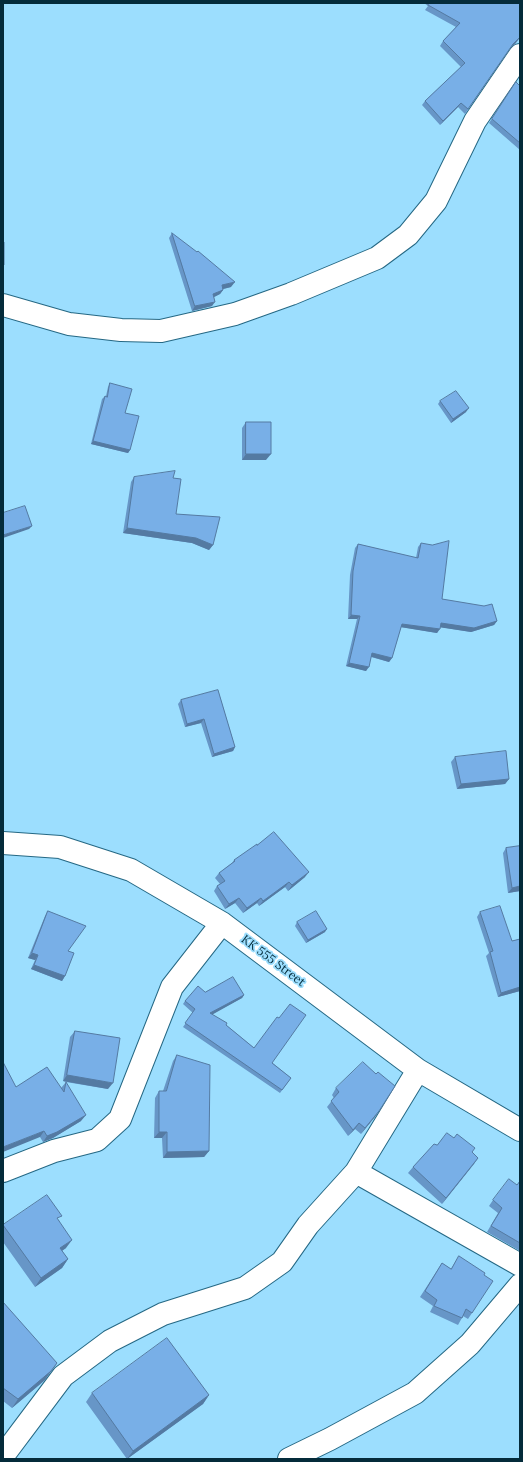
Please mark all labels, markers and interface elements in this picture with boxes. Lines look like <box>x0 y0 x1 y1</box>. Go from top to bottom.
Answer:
street label: KK 555 Street <box>238 932 308 990</box>

